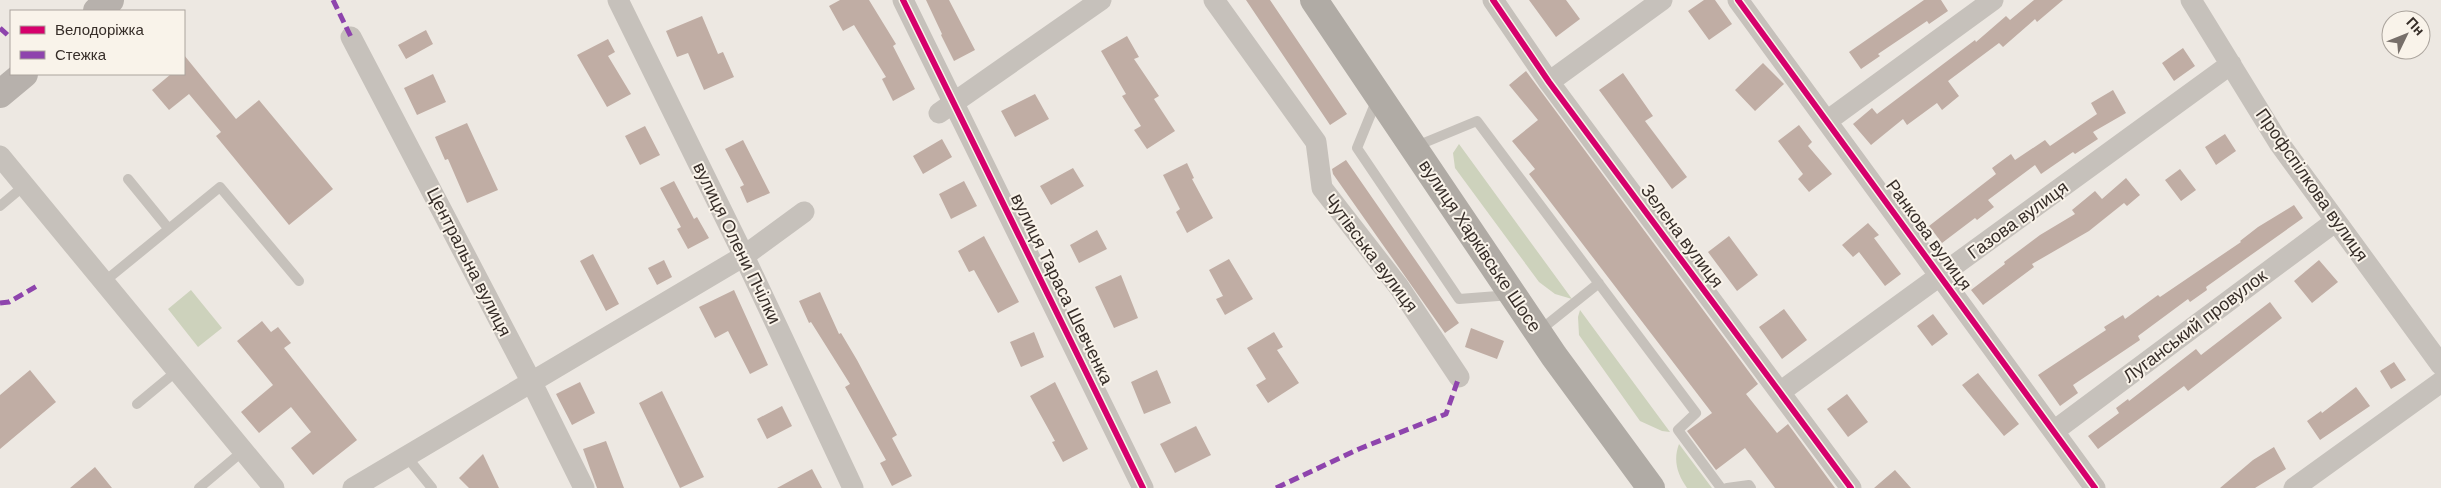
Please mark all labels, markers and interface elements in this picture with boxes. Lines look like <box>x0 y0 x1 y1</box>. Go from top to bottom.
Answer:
legend <box>10 10 185 75</box>
north arrow <box>2381 10 2431 60</box>
text: Пн <box>2403 13 2428 39</box>
text: Велодоріжка <box>55 20 144 40</box>
text: Стежка <box>55 45 107 65</box>
street label: Профспілкова вулиця <box>2250 104 2374 266</box>
street label: вулиця Харківське Шосе <box>1413 155 1547 337</box>
street label: вулиця Олени Пчілки <box>687 158 787 328</box>
street label: Ранкова вулиця <box>1880 175 1978 295</box>
street label: Газова вулиця <box>1963 175 2073 265</box>
street label: Зелена вулиця <box>1635 179 1729 293</box>
street label: Центральна вулиця <box>421 183 517 341</box>
street label: вулиця Тараса Шевченка <box>1005 189 1119 390</box>
street label: Чутівська вулиця <box>1319 189 1423 317</box>
street label: Луганський провулок <box>2118 264 2272 388</box>

